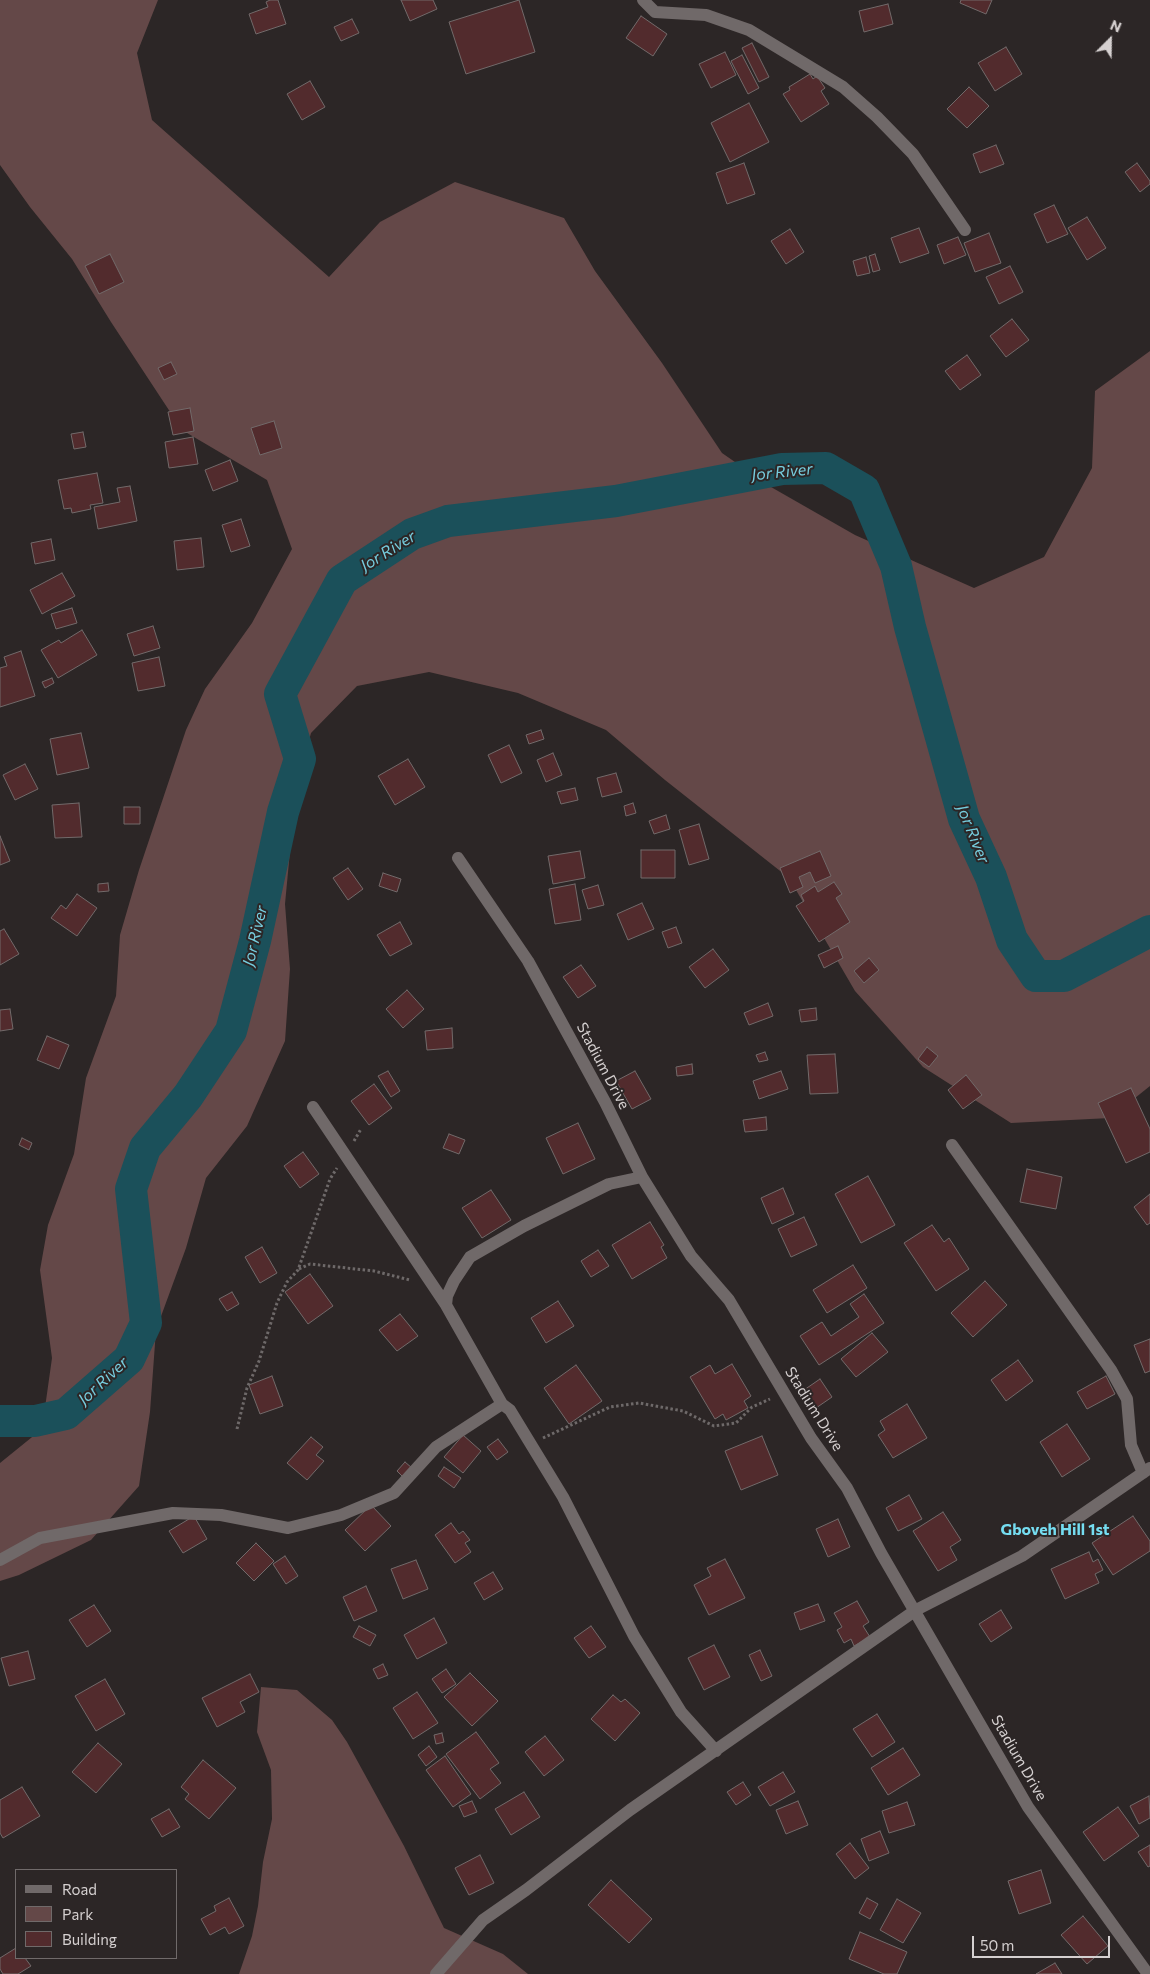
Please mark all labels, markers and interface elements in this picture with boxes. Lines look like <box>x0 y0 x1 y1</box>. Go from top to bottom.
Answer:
north arrow <box>1085 15 1135 65</box>
text: N <box>1108 16 1124 36</box>
water label: Jor River <box>750 459 814 485</box>
water label: Jor River <box>357 527 419 575</box>
water label: Jor River <box>953 802 993 866</box>
water label: Jor River <box>239 904 271 968</box>
street label: Stadium Drive <box>573 1020 633 1112</box>
water label: Jor River <box>74 1353 132 1409</box>
street label: Stadium Drive <box>781 1364 847 1454</box>
district label: Gboveh Hill 1st <box>1000 1520 1110 1540</box>
street label: Stadium Drive <box>987 1712 1051 1804</box>
legend <box>15 1869 178 1959</box>
text: Road <box>62 1880 97 1898</box>
text: Park <box>62 1905 93 1923</box>
scale bar <box>975 1926 1112 1958</box>
text: Building <box>62 1930 117 1948</box>
text: 50 m <box>980 1936 1014 1954</box>

